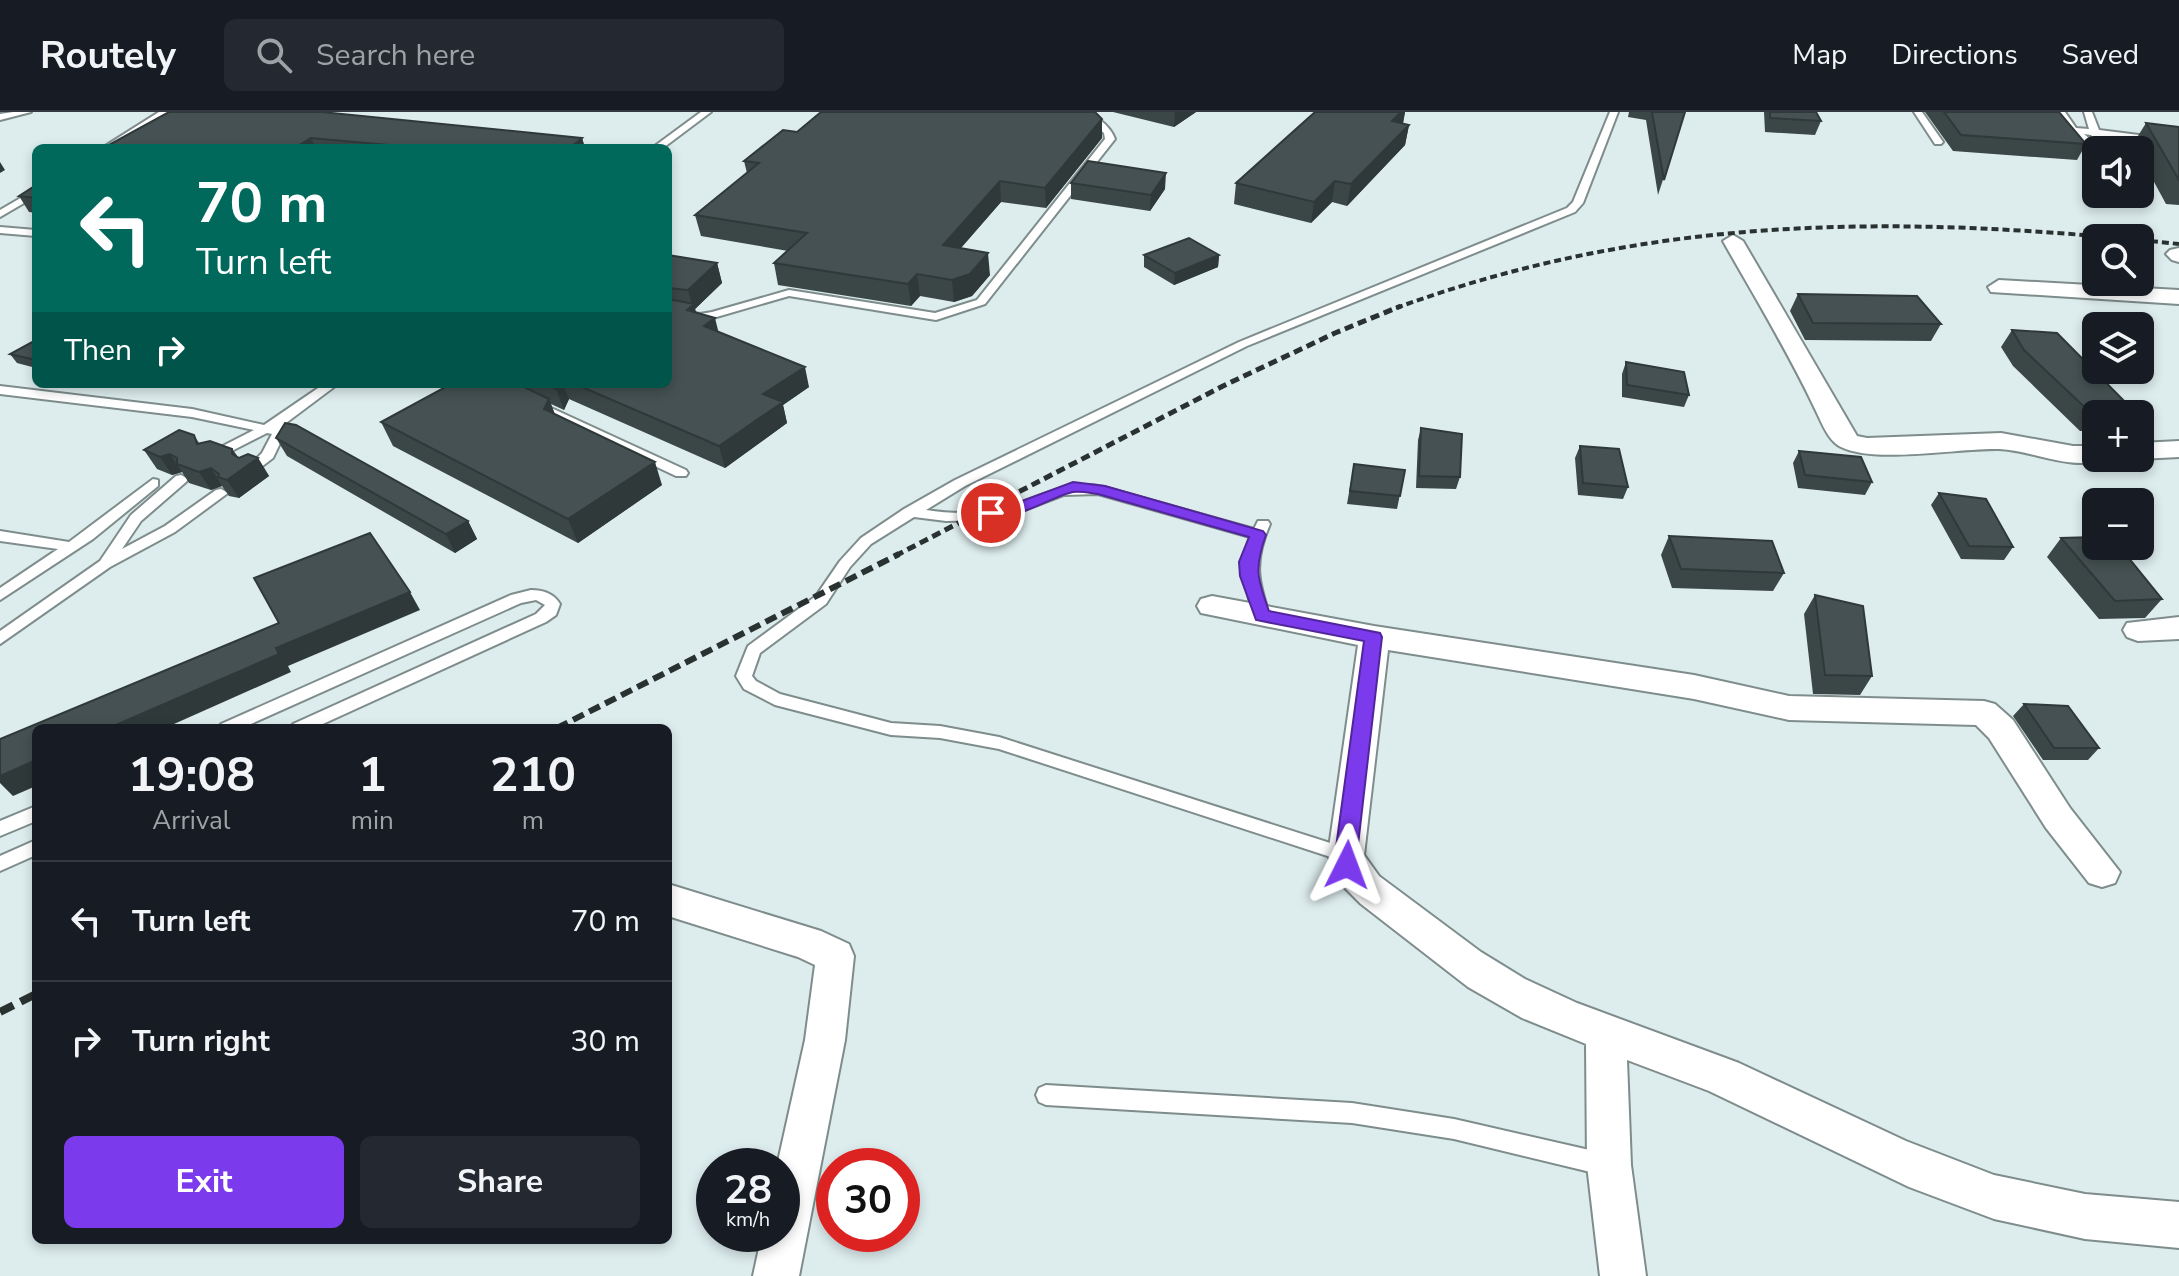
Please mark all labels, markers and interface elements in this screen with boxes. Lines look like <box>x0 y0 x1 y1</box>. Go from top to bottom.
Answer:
search box <box>224 19 784 91</box>
text: Routely <box>40 30 176 81</box>
icon: search <box>252 33 296 77</box>
text: Search here <box>316 35 475 76</box>
text: Map <box>1792 36 1847 74</box>
text: Directions <box>1891 36 2018 74</box>
text: Saved <box>2062 36 2139 74</box>
map controls <box>2082 136 2154 560</box>
button: sound <box>2082 136 2154 208</box>
text: 70 m <box>196 165 327 242</box>
icon: left <box>64 176 168 280</box>
button: search <box>2082 224 2154 296</box>
text: Turn left <box>196 238 331 287</box>
button: layers <box>2082 312 2154 384</box>
icon: right <box>148 328 192 372</box>
text: Then <box>64 330 132 371</box>
button: + <box>2082 400 2154 472</box>
pin <box>957 479 1025 547</box>
button: − <box>2082 488 2154 560</box>
icon: arrive <box>969 491 1013 535</box>
text: 19:08 <box>128 742 255 808</box>
text: 1 <box>358 742 387 808</box>
text: 210 <box>490 742 576 808</box>
text: Arrival <box>152 803 231 838</box>
text: min <box>351 803 394 838</box>
text: m <box>522 803 544 838</box>
position arrow <box>1305 823 1389 907</box>
icon: left <box>64 899 108 943</box>
text: Turn left <box>132 901 250 942</box>
text: 70 m <box>571 901 640 942</box>
icon: right <box>64 1019 108 1063</box>
text: Turn right <box>132 1021 270 1062</box>
text: 30 m <box>571 1021 640 1062</box>
button: Exit <box>64 1136 344 1228</box>
button: Share <box>360 1136 640 1228</box>
speed limit sign: 30 <box>816 1148 920 1252</box>
text: 28 <box>724 1163 772 1217</box>
text: km/h <box>726 1206 770 1233</box>

